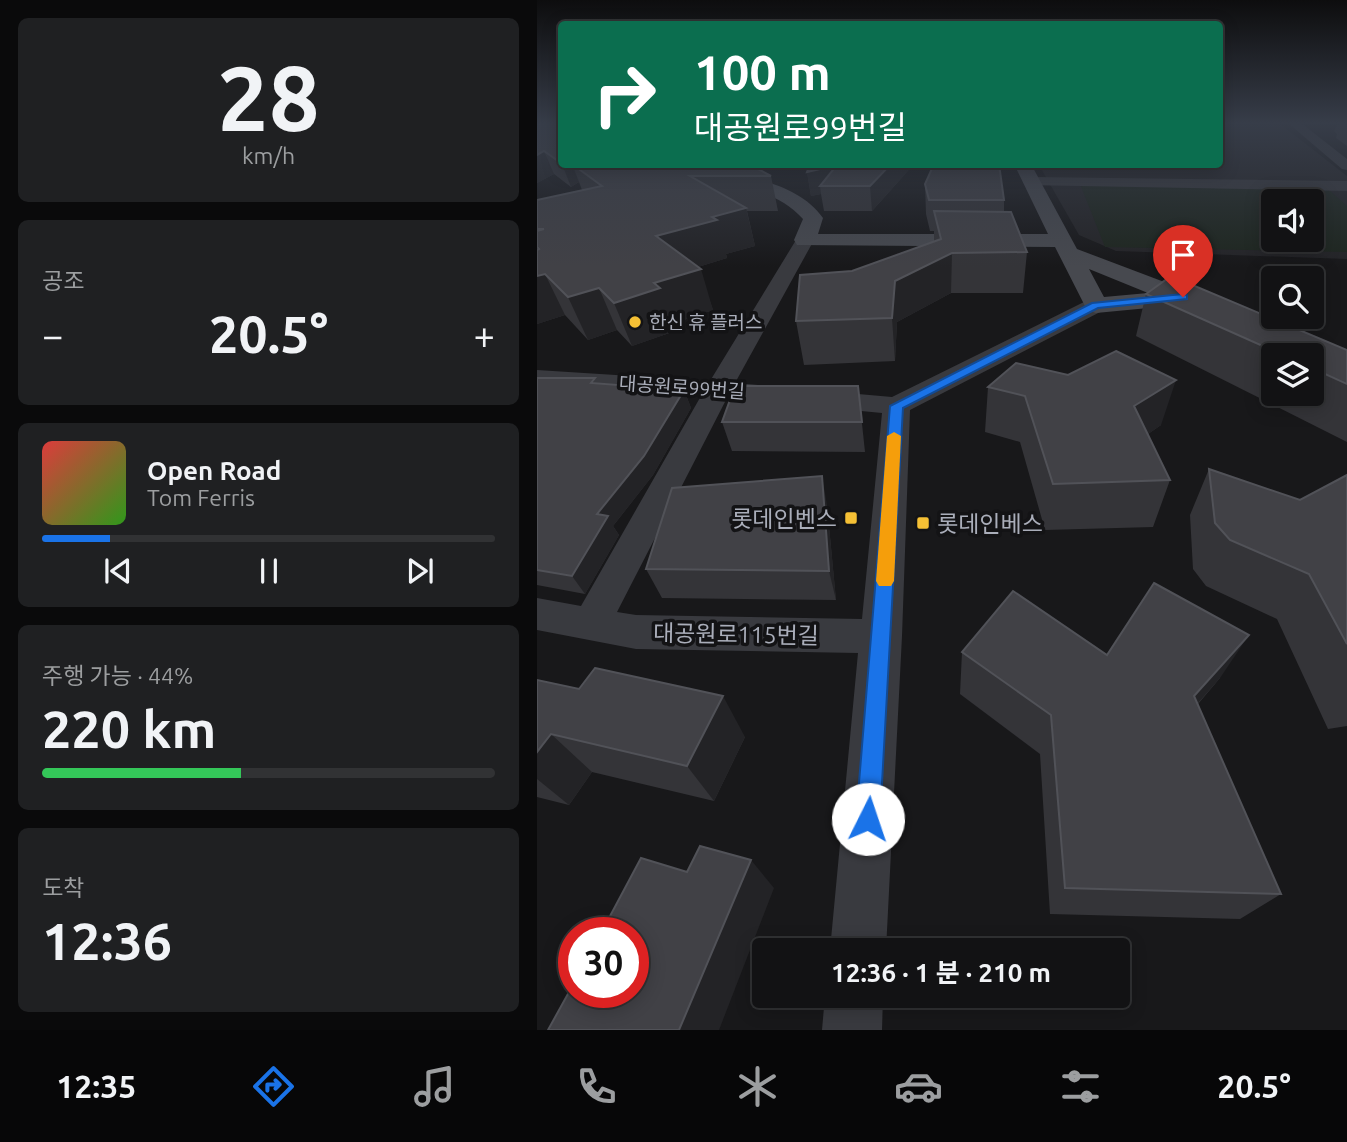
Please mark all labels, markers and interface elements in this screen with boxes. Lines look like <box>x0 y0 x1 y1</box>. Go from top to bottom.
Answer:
text: 100 m <box>694 44 831 99</box>
text: 28 <box>217 46 320 148</box>
icon: right <box>579 49 670 140</box>
text: 대공원로99번길 <box>694 109 907 145</box>
text: km/h <box>242 143 295 168</box>
map controls <box>1261 189 1324 406</box>
button: sound <box>1261 189 1324 252</box>
pin <box>1153 225 1213 297</box>
icon: arrive <box>1164 236 1202 274</box>
button: search <box>1261 266 1324 329</box>
text: 공조 <box>42 268 84 293</box>
text: 20.5° <box>209 305 328 363</box>
place label: 한신 휴 플러스 <box>649 311 763 333</box>
text: − <box>42 314 63 356</box>
text: + <box>474 314 495 356</box>
marker: 한신 휴 플러스 <box>627 314 643 330</box>
button: layers <box>1261 343 1324 406</box>
street label: 대공원로99번길 <box>618 372 746 402</box>
text: Open Road <box>147 456 281 485</box>
text: Tom Ferris <box>147 485 255 510</box>
place label: 롯데인벤스 <box>731 506 837 531</box>
marker: 롯데인벤스 <box>843 510 859 526</box>
place label: 롯데인베스 <box>937 511 1043 536</box>
marker: 롯데인베스 <box>915 515 931 531</box>
icon: previous <box>99 552 137 590</box>
icon: pause <box>250 552 288 590</box>
icon: next <box>401 552 439 590</box>
street label: 대공원로115번길 <box>653 620 819 648</box>
text: 주행 가능 · 44% <box>42 663 193 688</box>
text: 220 km <box>42 700 216 758</box>
position arrow <box>831 782 905 856</box>
text: 도착 <box>42 875 84 900</box>
text: 12:36 <box>42 912 172 970</box>
speed limit sign: 30 <box>558 917 649 1008</box>
text: 12:36 · 1 분 · 210 m <box>831 958 1051 987</box>
icon: directions <box>249 1062 298 1111</box>
icon: music <box>410 1062 459 1111</box>
icon: phone <box>572 1062 621 1111</box>
icon: climate <box>733 1062 782 1111</box>
icon: car <box>894 1062 943 1111</box>
icon: filters <box>1056 1062 1105 1111</box>
text: 12:35 <box>56 1068 136 1104</box>
text: 20.5° <box>1217 1068 1291 1104</box>

